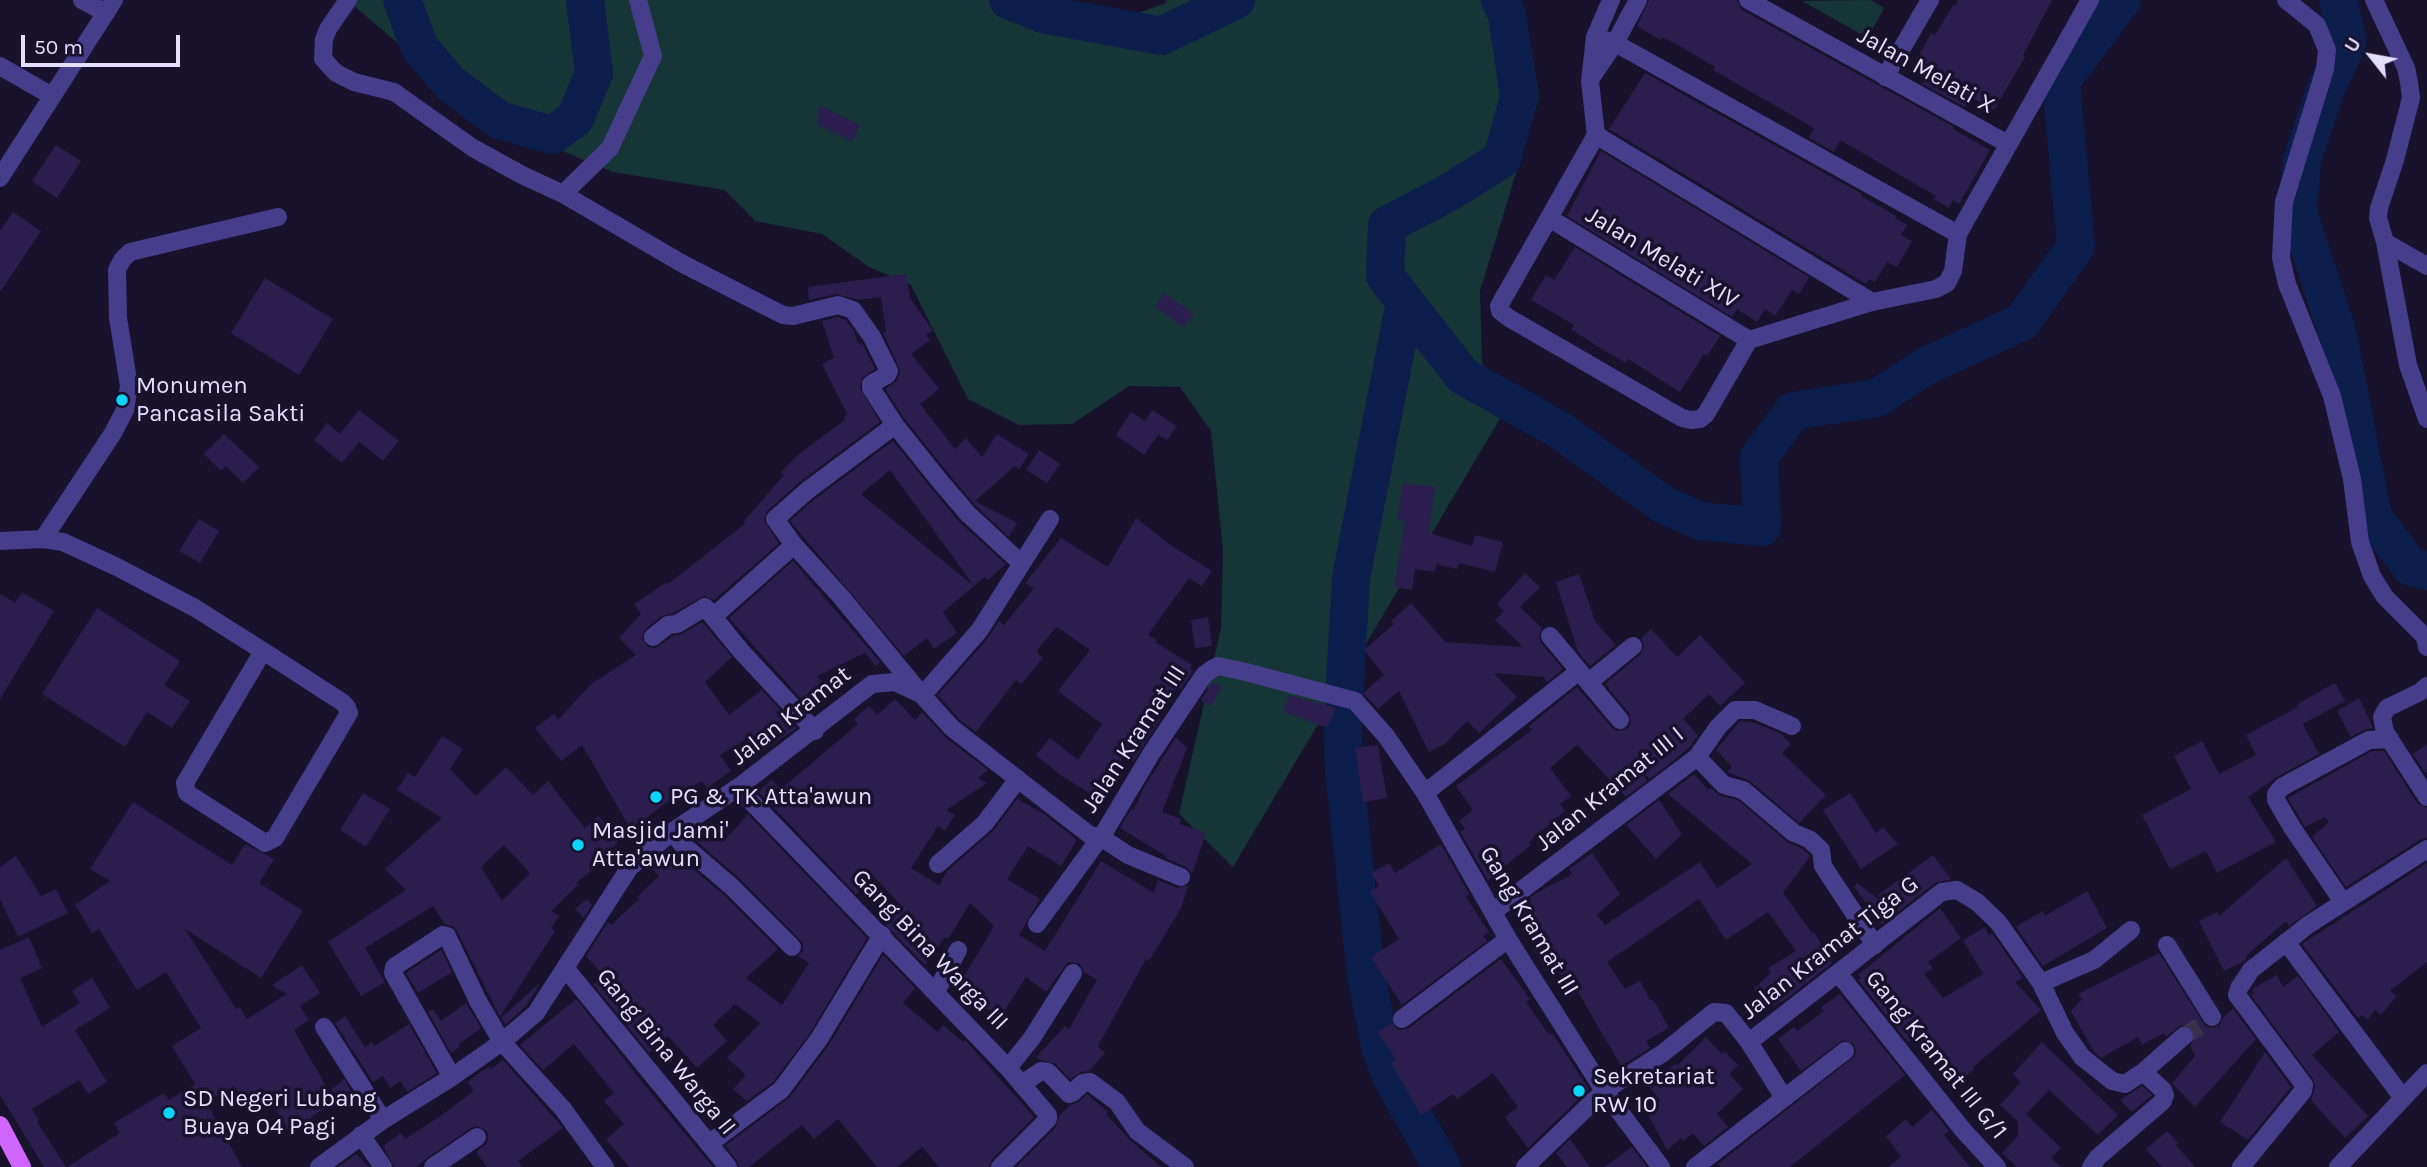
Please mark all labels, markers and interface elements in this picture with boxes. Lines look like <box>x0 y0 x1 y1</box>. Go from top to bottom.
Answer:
scale bar <box>24 21 184 65</box>
street label: Jalan Melati X <box>1852 21 2000 121</box>
north arrow <box>2336 21 2406 91</box>
text: U <box>2340 34 2366 56</box>
text: 50 m <box>34 35 83 59</box>
street label: Jalan Melati XIV <box>1580 201 1744 315</box>
place label: Monumen Pancasila Sakti <box>136 372 305 428</box>
marker: Monumen Pancasila Sakti <box>114 392 130 408</box>
street label: Jalan Kramat <box>725 660 857 772</box>
street label: Jalan Kramat III <box>1076 660 1192 818</box>
street label: Jalan Kramat III I <box>1530 720 1690 858</box>
place label: PG & TK Atta'awun <box>670 783 872 811</box>
marker: PG & TK Atta'awun <box>648 789 664 805</box>
place label: Masjid Jami' Atta'awun <box>592 817 728 873</box>
marker: Masjid Jami' Atta'awun <box>570 837 586 853</box>
street label: Gang Kramat III <box>1473 841 1585 1001</box>
street label: Gang Bina Warga III <box>846 864 1014 1036</box>
street label: Jalan Kramat Tiga G <box>1736 870 1924 1026</box>
street label: Gang Bina Warga II <box>590 963 742 1141</box>
street label: Gang Kramat III G/1 <box>1859 965 2013 1145</box>
place label: Sekretariat RW 10 <box>1593 1063 1715 1119</box>
marker: Sekretariat RW 10 <box>1571 1083 1587 1099</box>
place label: SD Negeri Lubang Buaya 04 Pagi <box>183 1085 376 1141</box>
marker: SD Negeri Lubang Buaya 04 Pagi <box>161 1105 177 1121</box>

